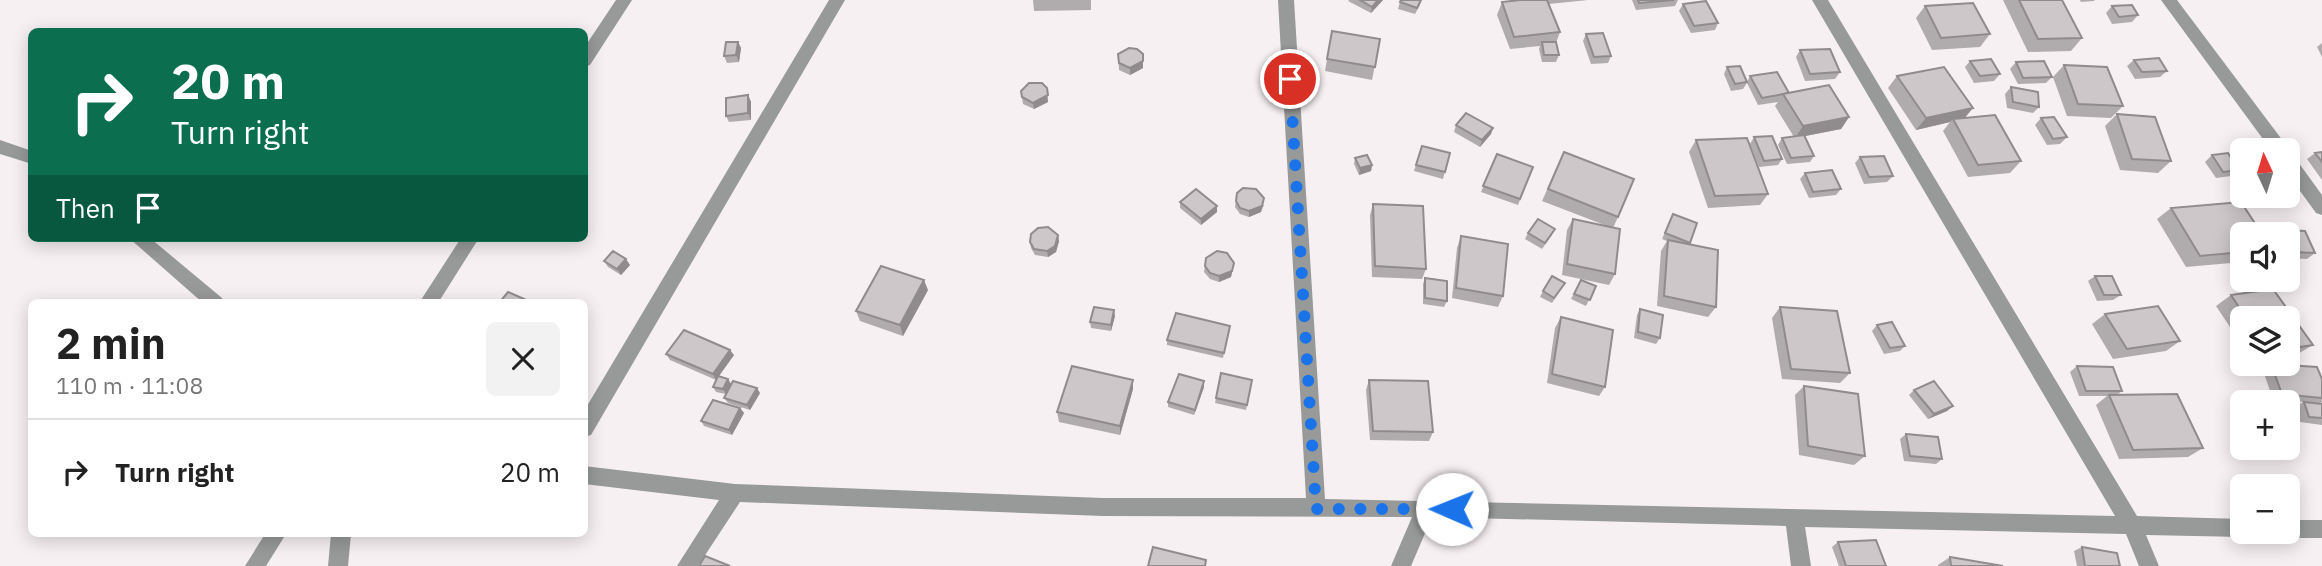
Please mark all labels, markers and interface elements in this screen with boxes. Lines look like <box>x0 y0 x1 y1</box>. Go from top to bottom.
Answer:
text: 20 m <box>171 49 285 112</box>
pin <box>1260 49 1320 109</box>
icon: right <box>56 56 147 147</box>
icon: arrive <box>1271 60 1309 98</box>
text: Turn right <box>171 111 309 153</box>
north arrow <box>2230 138 2300 208</box>
map controls <box>2230 138 2300 544</box>
icon: arrive <box>129 189 167 227</box>
text: Then <box>56 191 115 225</box>
button: sound <box>2230 222 2300 292</box>
button: layers <box>2230 306 2300 376</box>
text: 2 min <box>56 316 166 371</box>
button: close <box>486 322 560 396</box>
text: 110 m · 11:08 <box>56 370 203 400</box>
button: + <box>2230 390 2300 460</box>
icon: right <box>56 453 94 491</box>
text: Turn right <box>115 455 234 489</box>
text: 20 m <box>500 455 560 489</box>
position arrow <box>1415 472 1489 546</box>
button: − <box>2230 474 2300 544</box>

